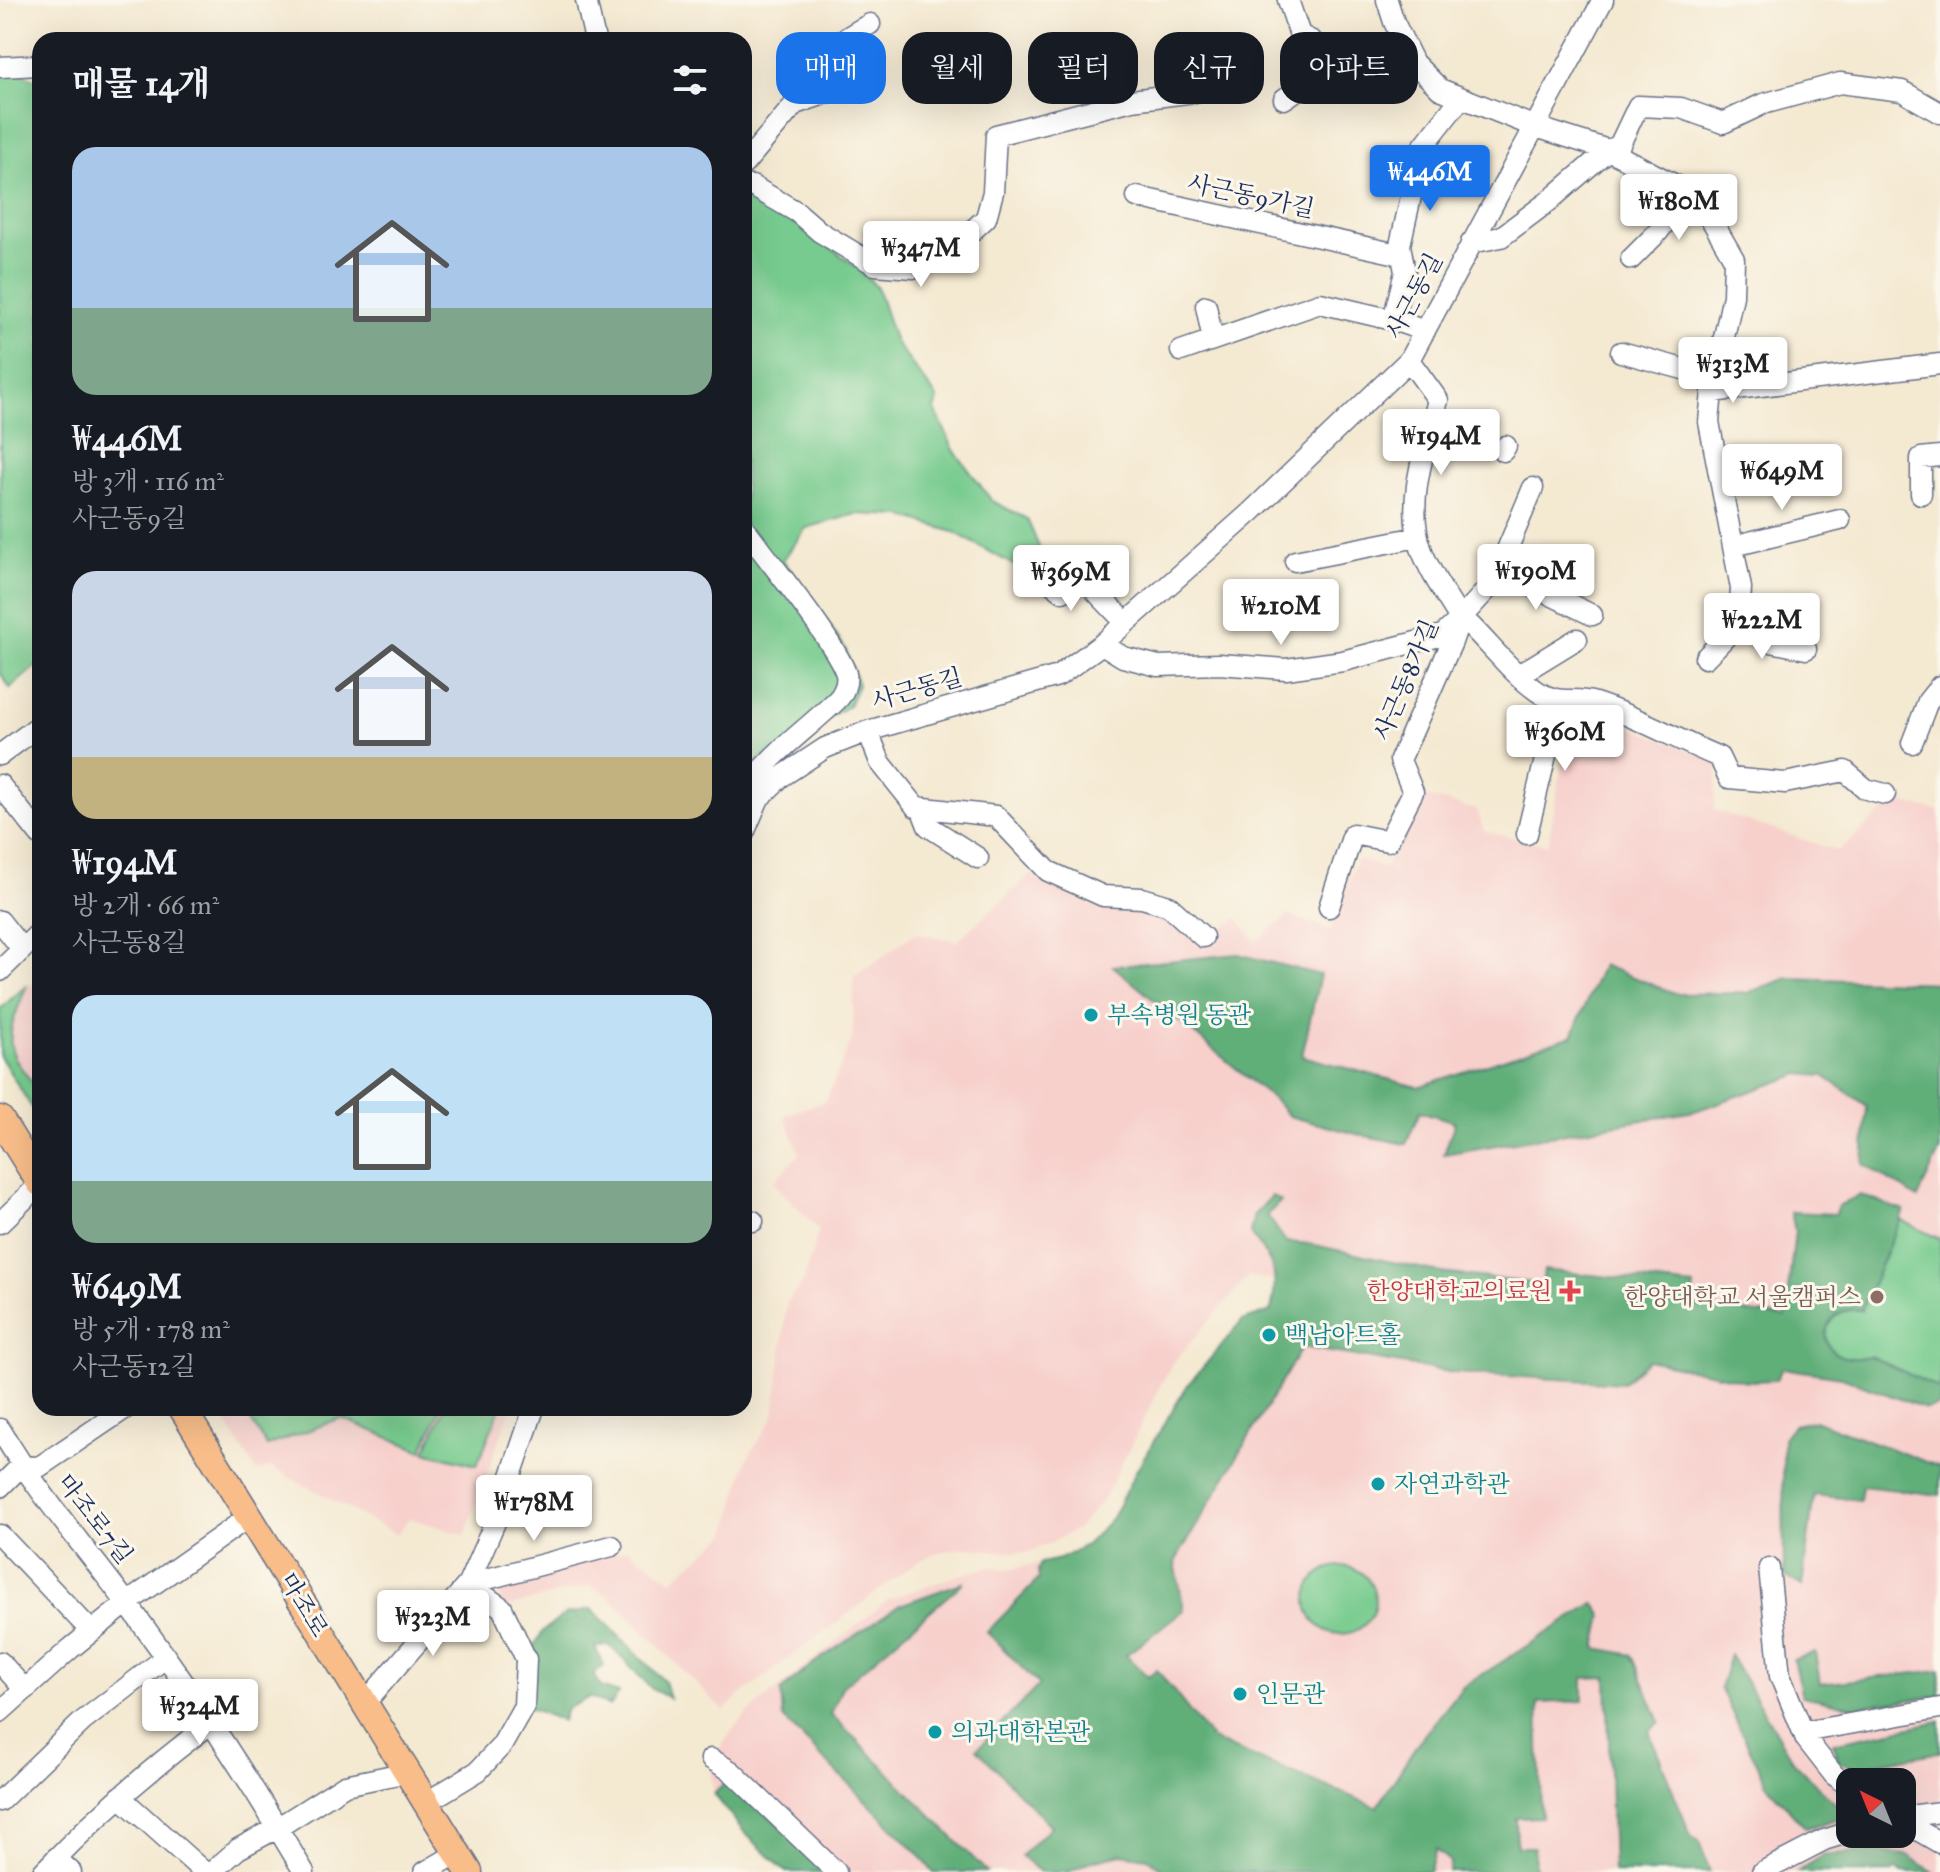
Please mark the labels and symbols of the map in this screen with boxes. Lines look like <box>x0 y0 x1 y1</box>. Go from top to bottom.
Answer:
pin: ₩446M <box>1374 145 1486 213</box>
street label: 사근동9가길 <box>1185 168 1317 224</box>
pin: ₩180M <box>1623 174 1735 242</box>
pin: ₩347M <box>865 221 977 289</box>
street label: 사근동길 <box>1379 248 1449 344</box>
pin: ₩313M <box>1677 337 1789 405</box>
pin: ₩194M <box>1385 409 1497 477</box>
pin: ₩649M <box>1726 444 1838 512</box>
pin: ₩190M <box>1480 544 1592 612</box>
pin: ₩369M <box>1015 545 1127 613</box>
pin: ₩210M <box>1225 579 1337 647</box>
pin: ₩222M <box>1706 593 1818 661</box>
street label: 사근동8가길 <box>1367 615 1445 745</box>
street label: 사근동길 <box>868 662 966 716</box>
pin: ₩360M <box>1509 705 1621 773</box>
place label: 부속병원 동관 <box>1107 1000 1251 1030</box>
marker: 부속병원 동관 <box>1082 1006 1100 1024</box>
place label: 한양대학교의료원 <box>1367 1276 1552 1306</box>
marker: 한양대학교의료원 <box>1559 1280 1581 1302</box>
place label: 한양대학교 서울캠퍼스 <box>1624 1282 1861 1312</box>
marker: 한양대학교 서울캠퍼스 <box>1868 1288 1886 1306</box>
place label: 백남아트홀 <box>1285 1320 1401 1350</box>
marker: 백남아트홀 <box>1260 1326 1278 1344</box>
street label: 마조로7길 <box>51 1468 139 1570</box>
place label: 자연과학관 <box>1394 1469 1510 1499</box>
pin: ₩178M <box>478 1475 590 1543</box>
marker: 자연과학관 <box>1369 1475 1387 1493</box>
street label: 마조로 <box>273 1567 335 1643</box>
pin: ₩323M <box>377 1590 489 1658</box>
pin: ₩324M <box>144 1679 256 1747</box>
place label: 인문관 <box>1256 1679 1326 1709</box>
marker: 인문관 <box>1231 1685 1249 1703</box>
place label: 의과대학본관 <box>951 1717 1090 1747</box>
marker: 의과대학본관 <box>926 1723 944 1741</box>
north arrow <box>1836 1768 1916 1848</box>

